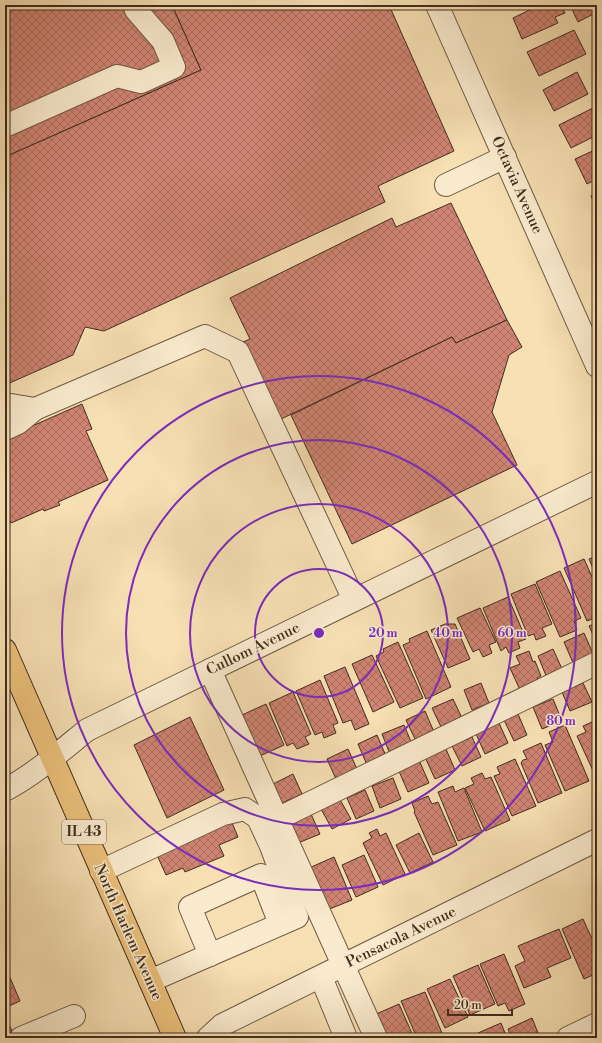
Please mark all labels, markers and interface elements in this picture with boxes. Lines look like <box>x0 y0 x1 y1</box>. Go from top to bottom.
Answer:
street label: Octavia Avenue <box>487 133 547 237</box>
street label: Cullom Avenue <box>203 618 303 680</box>
centre of rings <box>312 626 326 640</box>
text: 20 m <box>368 626 398 641</box>
text: 40 m <box>433 626 463 641</box>
text: 60 m <box>497 626 527 641</box>
text: 80 m <box>546 714 576 729</box>
road number: IL 43 <box>62 820 106 844</box>
street label: North Harlem Avenue <box>89 861 167 1003</box>
street label: Pensacola Avenue <box>343 902 459 972</box>
scale bar <box>448 991 512 1017</box>
text: 20 m <box>454 998 482 1013</box>

